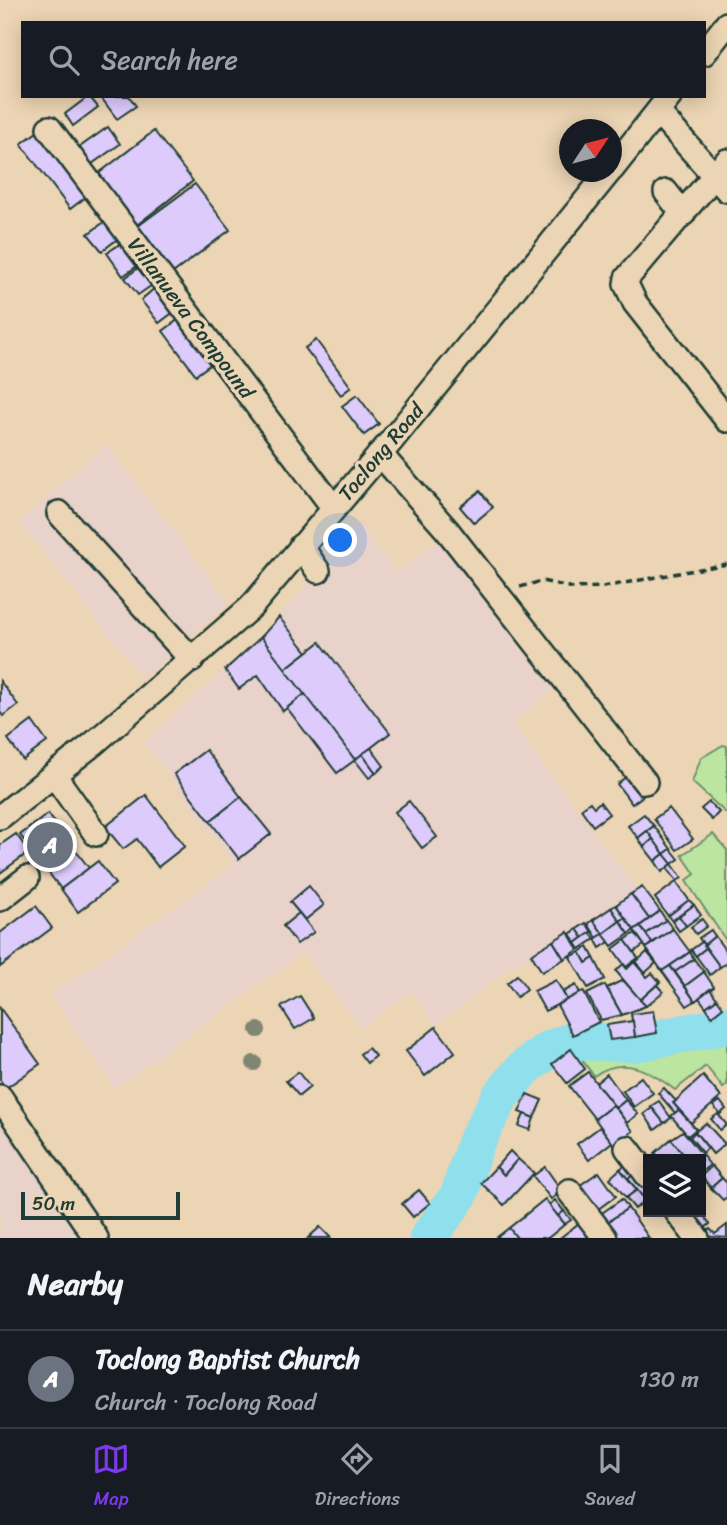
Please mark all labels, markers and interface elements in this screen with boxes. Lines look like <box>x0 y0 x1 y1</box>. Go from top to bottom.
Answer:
search box <box>21 21 706 98</box>
text: Search here <box>101 37 238 83</box>
icon: search <box>45 41 83 79</box>
north arrow <box>559 119 622 182</box>
street label: Villanueva Compound <box>117 229 266 409</box>
street label: Toclong Road <box>328 392 435 510</box>
your location <box>323 523 357 557</box>
pin: A <box>27 819 73 871</box>
map controls <box>643 1154 706 1217</box>
button: layers <box>643 1154 706 1217</box>
text: 50 m <box>32 1187 75 1220</box>
scale bar <box>21 1189 180 1221</box>
text: Nearby <box>28 1257 123 1311</box>
text: Toclong Baptist Church <box>95 1336 360 1382</box>
text: A <box>43 1359 59 1400</box>
text: 130 m <box>638 1359 699 1400</box>
text: Church · Toclong Road <box>95 1382 316 1423</box>
tab: Map <box>92 1440 130 1515</box>
tab: Directions <box>315 1440 400 1515</box>
tab: Saved <box>585 1440 635 1515</box>

